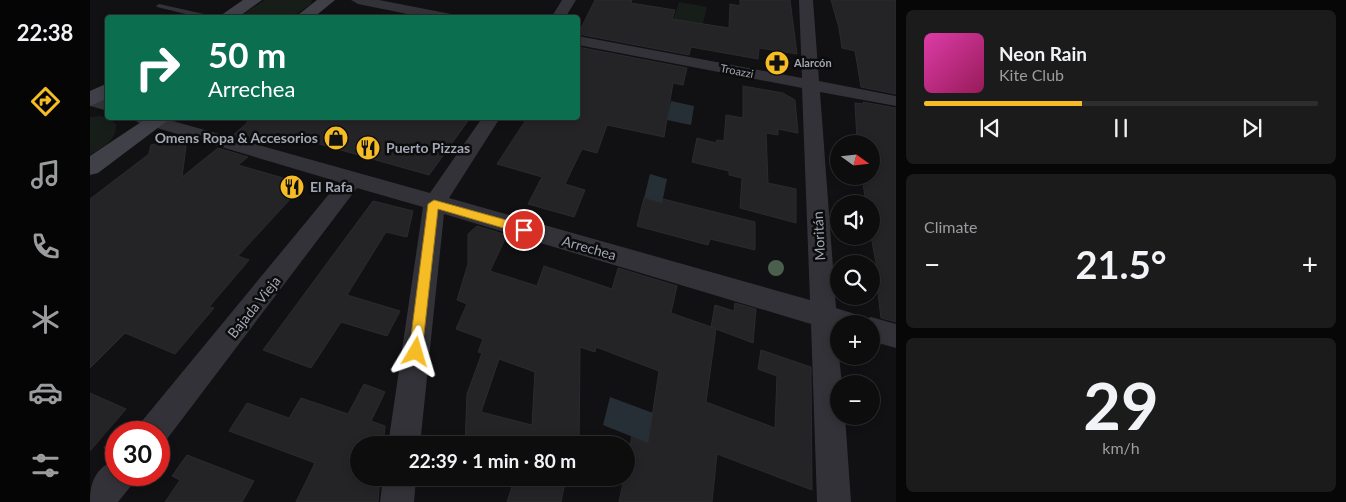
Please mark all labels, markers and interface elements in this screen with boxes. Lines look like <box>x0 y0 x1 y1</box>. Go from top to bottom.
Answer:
text: 22:38 <box>17 19 73 46</box>
text: 50 m <box>208 33 286 75</box>
icon: right <box>125 35 190 100</box>
text: Neon Rain <box>999 42 1087 65</box>
pharmacy icon: Alarcón <box>764 50 790 76</box>
place label: Alarcón <box>793 56 832 69</box>
street label: Troazzi <box>719 61 755 80</box>
text: Kite Club <box>999 65 1064 84</box>
text: Arrechea <box>208 75 295 102</box>
icon: directions <box>28 84 63 119</box>
icon: previous <box>976 114 1004 142</box>
icon: pause <box>1107 114 1135 142</box>
icon: next <box>1238 114 1266 142</box>
shop icon: Omens Ropa & Accesorios <box>323 125 349 151</box>
place label: Omens Ropa & Accesorios <box>155 129 318 146</box>
restaurant icon: Puerto Pizzas <box>355 135 381 161</box>
north arrow <box>830 135 880 185</box>
map controls <box>830 135 880 425</box>
place label: Puerto Pizzas <box>386 139 470 156</box>
icon: music <box>28 157 63 192</box>
restaurant icon: El Rafa <box>279 174 305 200</box>
place label: El Rafa <box>310 178 353 195</box>
button: sound <box>830 195 880 245</box>
pin <box>503 209 545 251</box>
street label: Moritán <box>809 211 828 261</box>
icon: arrive <box>510 216 538 244</box>
text: Climate <box>924 217 977 236</box>
icon: phone <box>28 229 63 264</box>
street label: Arrechea <box>560 232 618 263</box>
text: 21.5° <box>1076 241 1166 287</box>
text: − <box>924 247 940 281</box>
text: + <box>1302 247 1318 281</box>
button: search <box>830 255 880 305</box>
street label: Bajada Vieja <box>224 272 284 341</box>
icon: climate <box>28 302 63 337</box>
button: + <box>830 315 880 365</box>
position arrow <box>389 325 441 377</box>
text: 29 <box>1083 366 1159 444</box>
icon: car <box>28 375 63 410</box>
button: − <box>830 375 880 425</box>
speed limit sign: 30 <box>105 421 170 486</box>
text: km/h <box>1102 438 1140 457</box>
icon: filters <box>28 448 63 483</box>
text: 22:39 · 1 min · 80 m <box>409 449 576 472</box>

